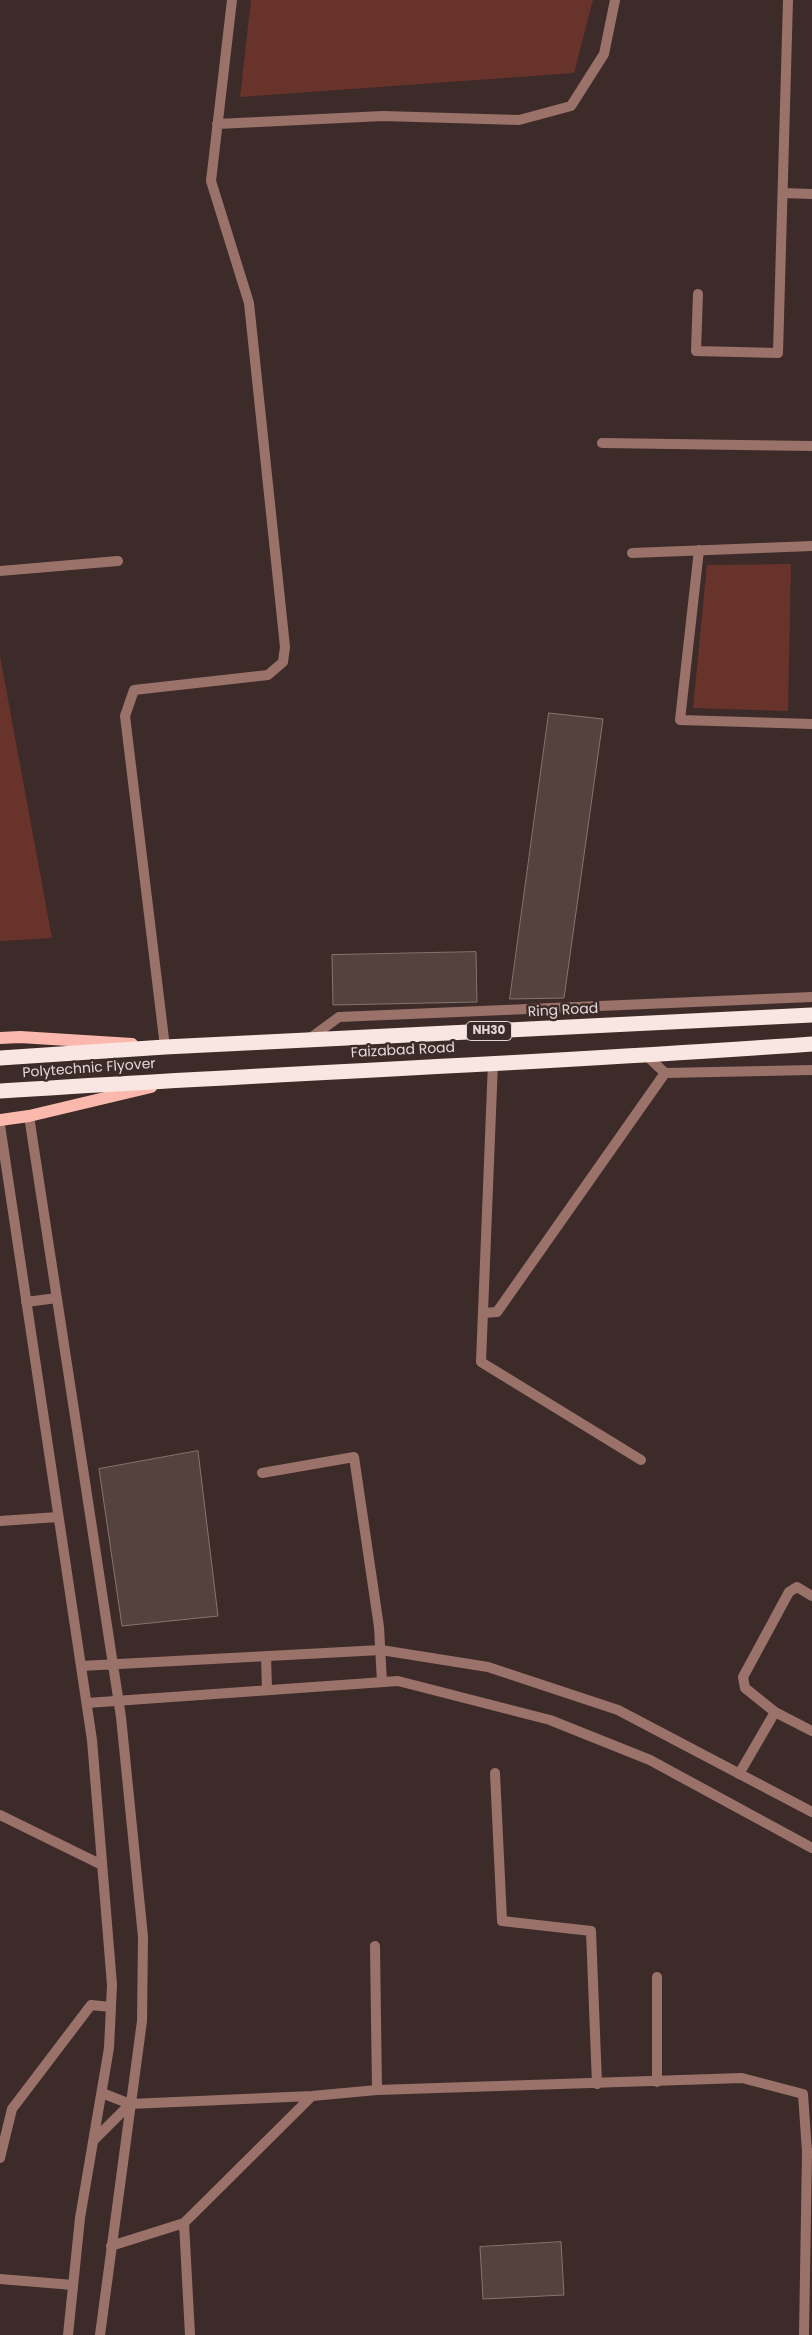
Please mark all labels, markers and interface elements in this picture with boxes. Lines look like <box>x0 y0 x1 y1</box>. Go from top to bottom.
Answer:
street label: Ring Road <box>527 1001 599 1021</box>
road number: NH30 <box>466 1021 512 1040</box>
street label: Faizabad Road <box>350 1040 456 1062</box>
street label: Polytechnic Flyover <box>22 1056 156 1082</box>

